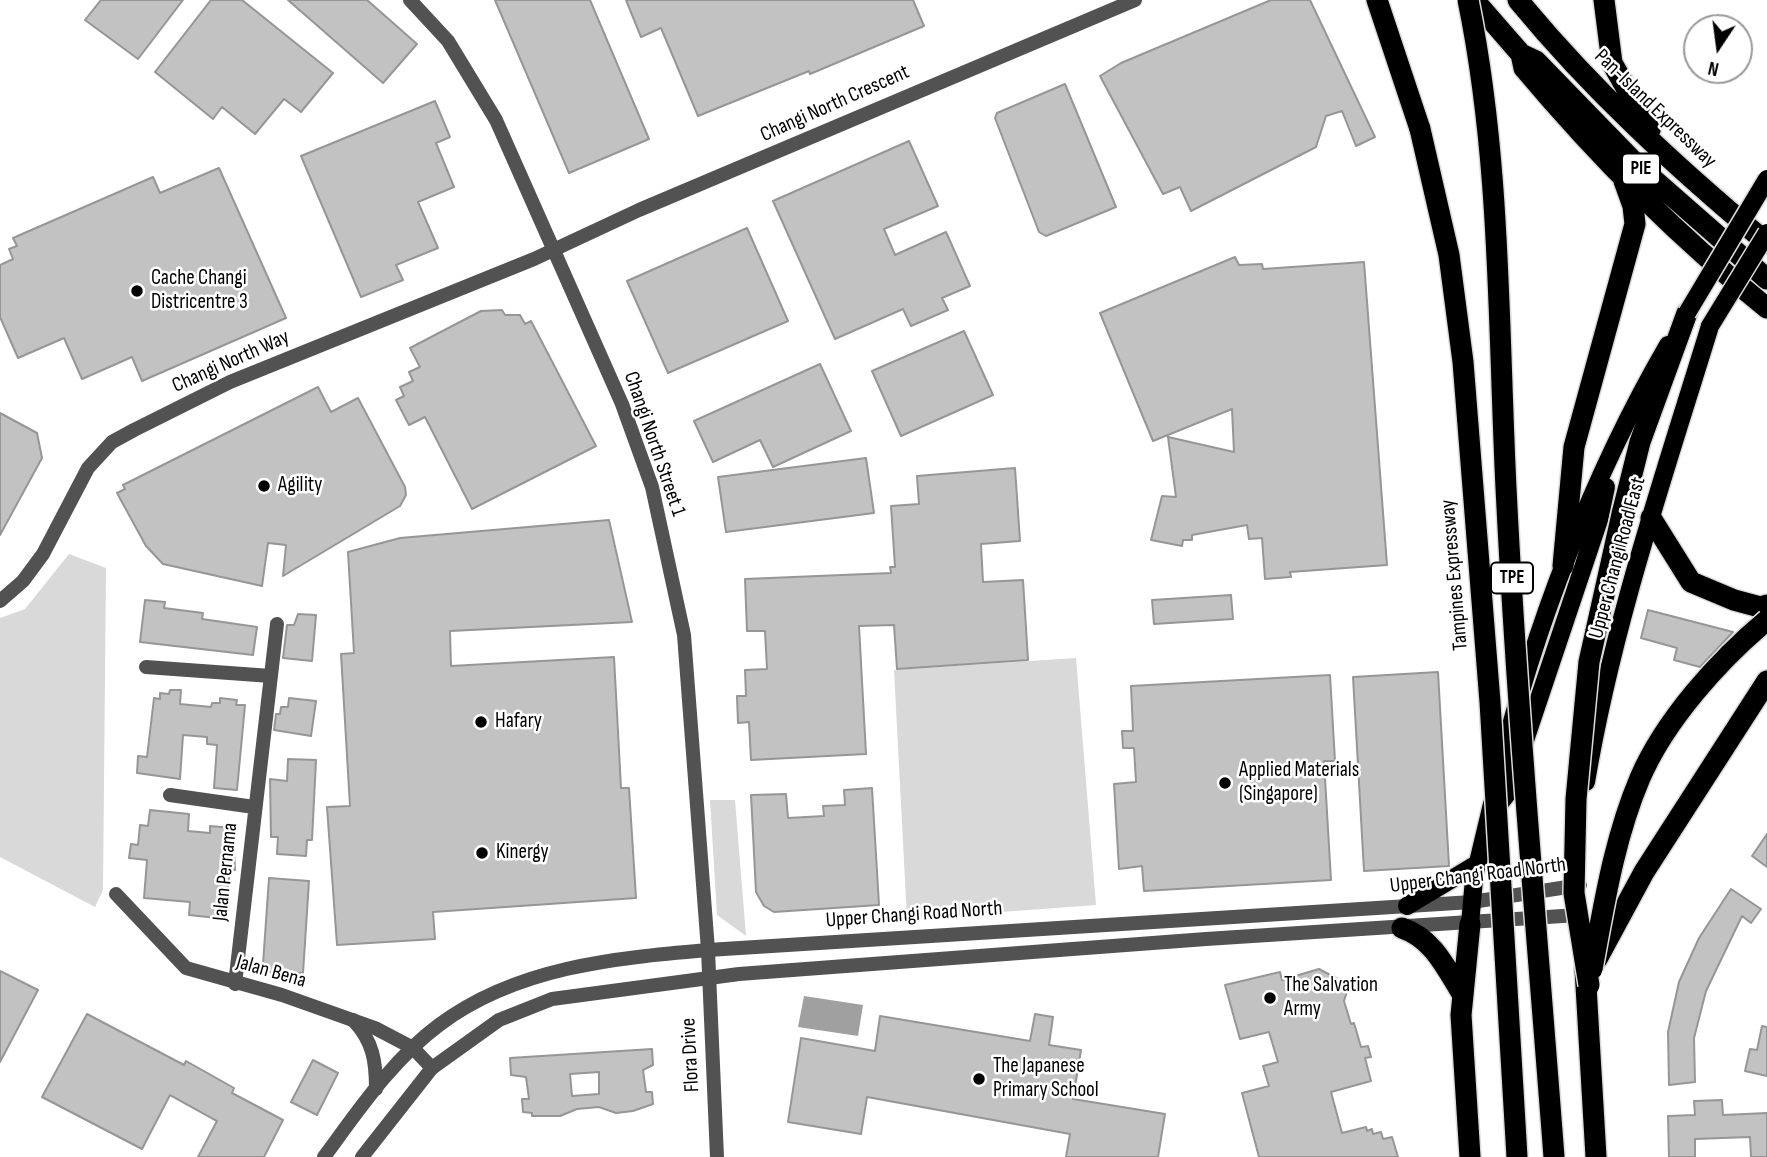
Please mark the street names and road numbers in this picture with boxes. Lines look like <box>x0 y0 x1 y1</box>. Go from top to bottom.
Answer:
street label: Pan-Island Expressway <box>1589 44 1721 174</box>
street label: Changi North Crescent <box>757 60 913 148</box>
road number: PIE <box>1622 154 1660 184</box>
street label: Changi North Way <box>169 325 293 399</box>
street label: Changi North Street 1 <box>617 368 691 520</box>
street label: Upper Changi Road East <box>1584 474 1652 642</box>
street label: Tampines Expressway <box>1436 498 1474 652</box>
road number: TPE <box>1491 562 1533 594</box>
street label: Jalan Pernama <box>208 822 244 922</box>
street label: Upper Changi Road North <box>1389 853 1567 899</box>
street label: Upper Changi Road North <box>825 896 1003 934</box>
street label: Jalan Bena <box>233 950 309 994</box>
street label: Flora Drive <box>676 1017 706 1093</box>

